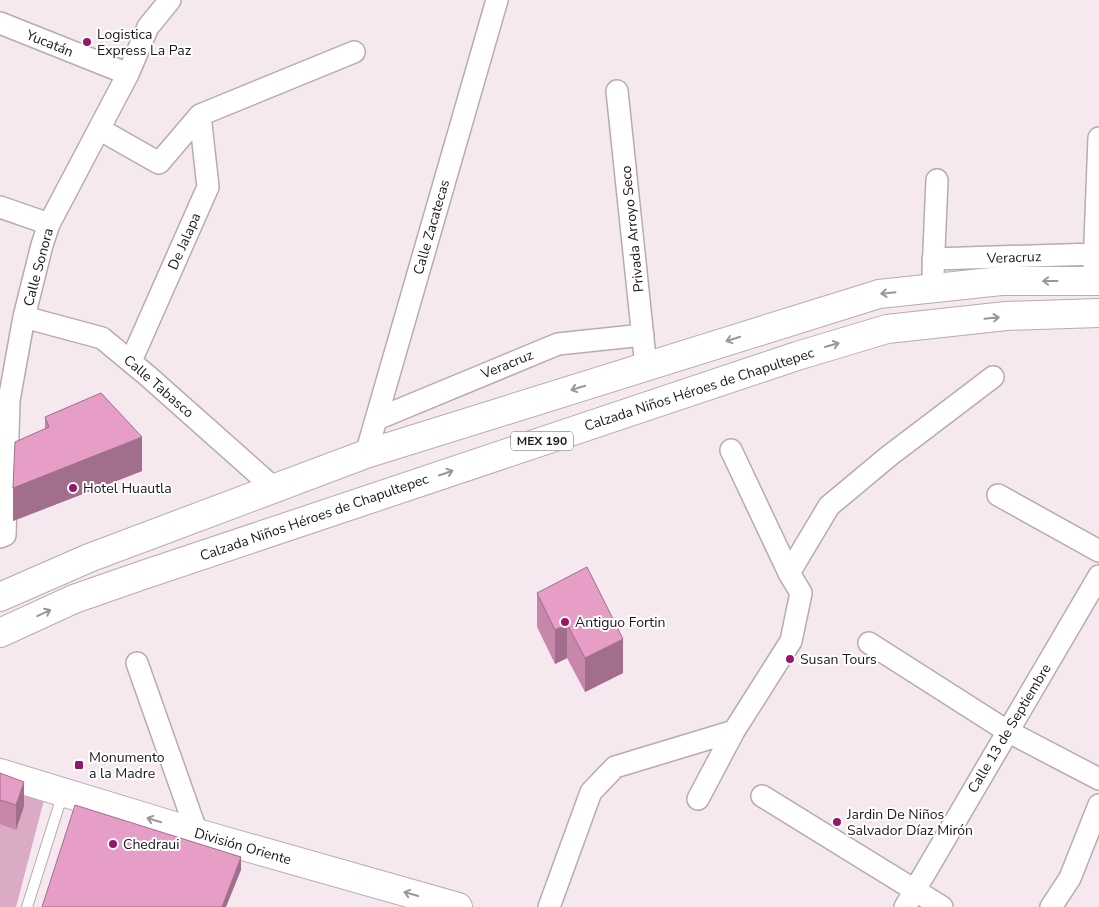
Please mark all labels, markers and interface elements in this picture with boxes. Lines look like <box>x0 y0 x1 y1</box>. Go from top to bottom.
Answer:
street label: Yucatán <box>22 25 76 62</box>
place label: Logistica Express La Paz <box>97 25 192 60</box>
marker: Logistica Express La Paz <box>81 36 93 48</box>
street label: Privada Arroyo Seco <box>616 165 649 293</box>
street label: Calle Zacatecas <box>409 177 454 277</box>
street label: De Jalapa <box>163 210 205 273</box>
street label: Calle Sonora <box>19 226 58 308</box>
street label: Veracruz <box>985 247 1042 268</box>
one-way arrow <box>1043 276 1059 286</box>
one-way arrow <box>881 288 897 298</box>
one-way arrow <box>984 313 1000 322</box>
one-way arrow <box>725 335 741 345</box>
one-way arrow <box>824 340 840 350</box>
street label: Calzada Niños Héroes de Chapultepec <box>582 343 817 436</box>
street label: Veracruz <box>477 345 536 384</box>
street label: Calle Tabasco <box>120 351 198 422</box>
one-way arrow <box>570 384 586 393</box>
road number: MEX 190 <box>511 432 573 451</box>
one-way arrow <box>437 468 453 478</box>
street label: Calzada Niños Héroes de Chapultepec <box>197 469 431 566</box>
place label: Hotel Huautla <box>83 479 172 498</box>
marker: Hotel Huautla <box>67 482 79 494</box>
one-way arrow <box>36 608 51 617</box>
place label: Antiguo Fortin <box>575 613 665 632</box>
marker: Antiguo Fortin <box>559 616 571 628</box>
place label: Susan Tours <box>800 650 877 669</box>
marker: Susan Tours <box>784 653 796 665</box>
street label: Calle 13 de Septiembre <box>963 660 1056 796</box>
place label: Monumento a la Madre <box>89 748 165 783</box>
marker: Monumento a la Madre <box>73 759 85 771</box>
place label: Jardin De Niños Salvador Díaz Mirón <box>846 805 973 840</box>
one-way arrow <box>147 814 163 824</box>
marker: Jardin De Niños Salvador Díaz Mirón <box>831 816 843 828</box>
street label: División Oriente <box>192 824 294 869</box>
place label: Chedraui <box>123 835 179 854</box>
marker: Chedraui <box>107 838 119 850</box>
one-way arrow <box>404 888 420 898</box>

